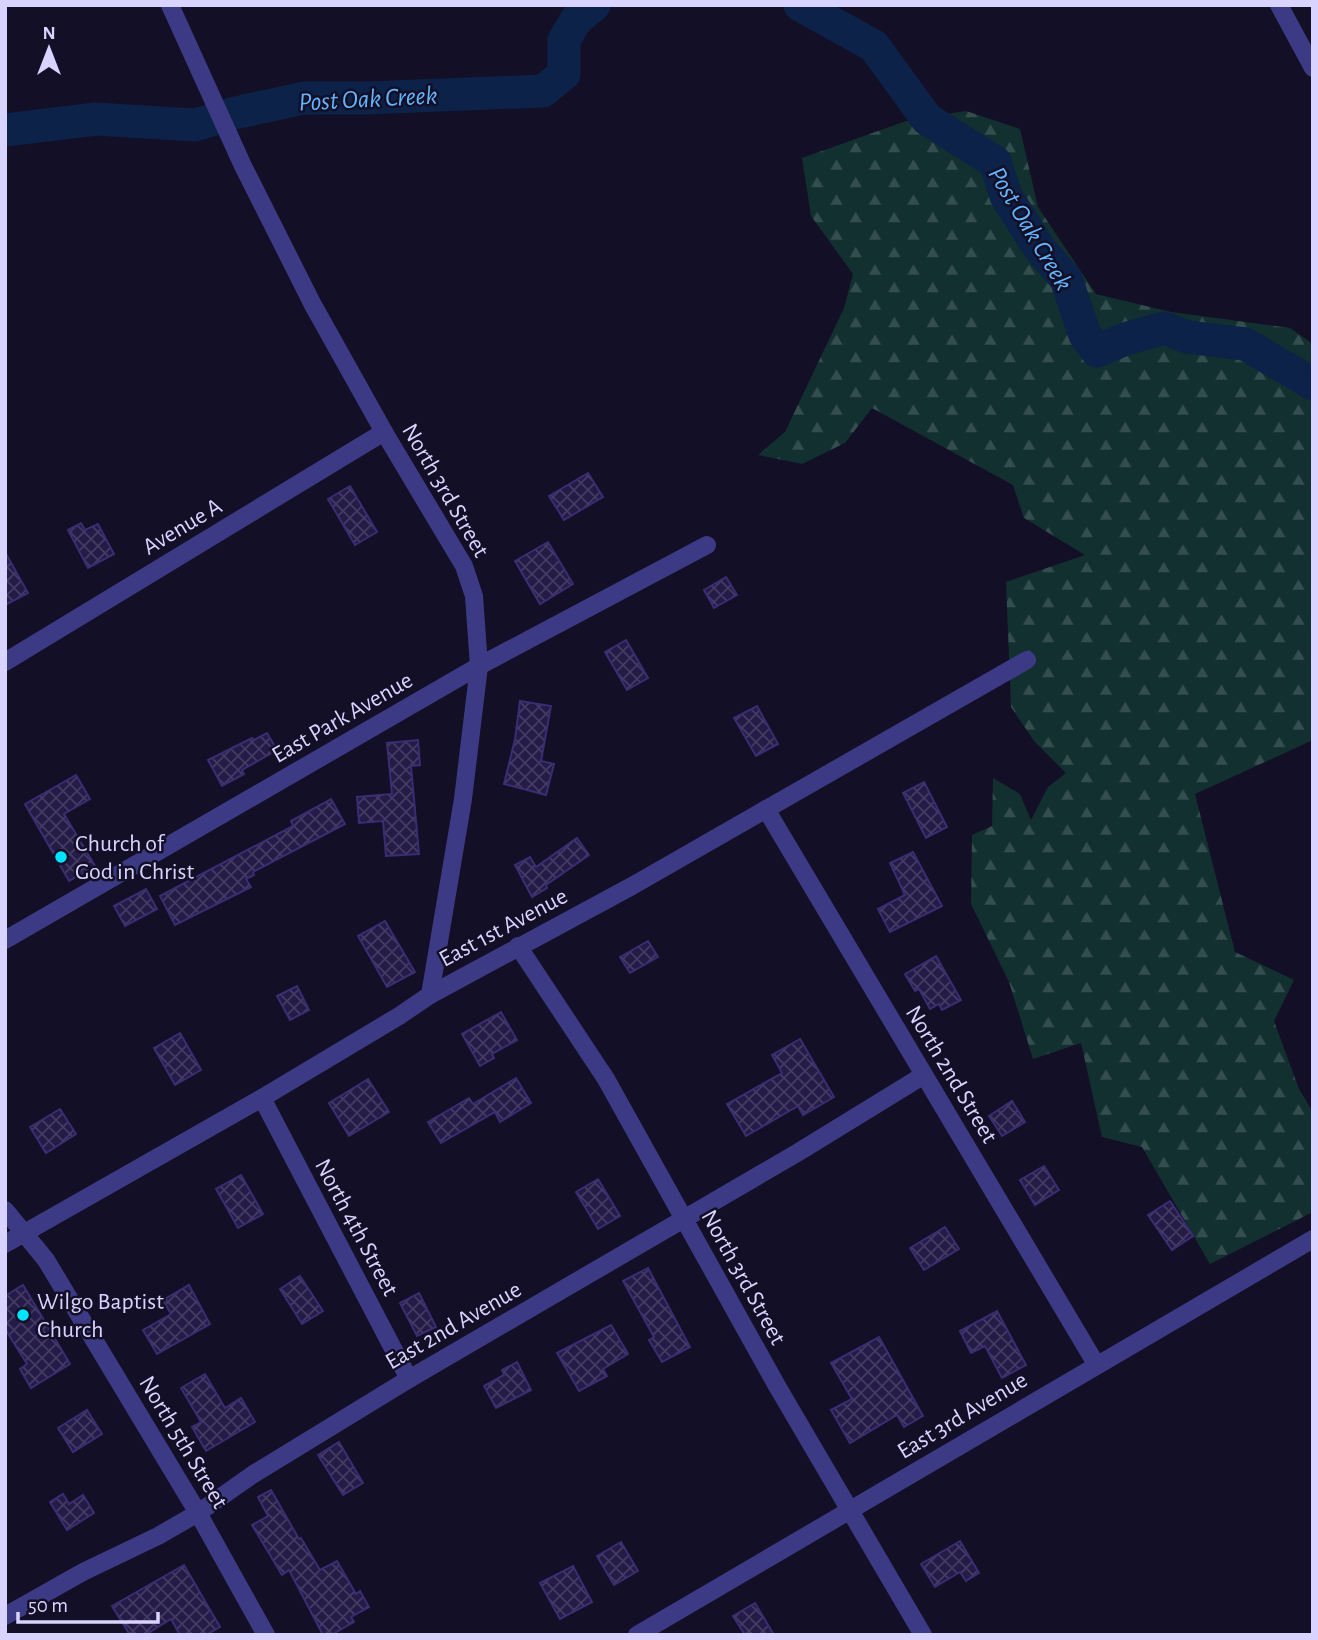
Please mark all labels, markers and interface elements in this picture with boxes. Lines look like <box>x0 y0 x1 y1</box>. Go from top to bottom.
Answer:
north arrow <box>14 14 84 84</box>
text: N <box>42 24 56 43</box>
water label: Post Oak Creek <box>298 82 438 116</box>
water label: Post Oak Creek <box>983 162 1077 295</box>
street label: North 3rd Street <box>397 420 493 562</box>
street label: Avenue A <box>139 494 226 560</box>
street label: East Park Avenue <box>268 668 417 768</box>
place label: Church of God in Christ <box>75 832 194 884</box>
marker: Church of God in Christ <box>53 849 69 865</box>
street label: East 1st Avenue <box>435 884 572 972</box>
street label: North 2nd Street <box>901 1002 1002 1148</box>
street label: North 4th Street <box>310 1155 402 1300</box>
street label: North 3rd Street <box>696 1206 790 1349</box>
street label: East 2nd Avenue <box>382 1277 525 1374</box>
place label: Wilgo Baptist Church <box>37 1290 164 1342</box>
marker: Wilgo Baptist Church <box>15 1307 31 1323</box>
street label: East 3rd Avenue <box>893 1368 1032 1464</box>
street label: North 5th Street <box>134 1372 232 1513</box>
scale bar <box>18 1580 158 1624</box>
text: 50 m <box>28 1595 68 1616</box>

